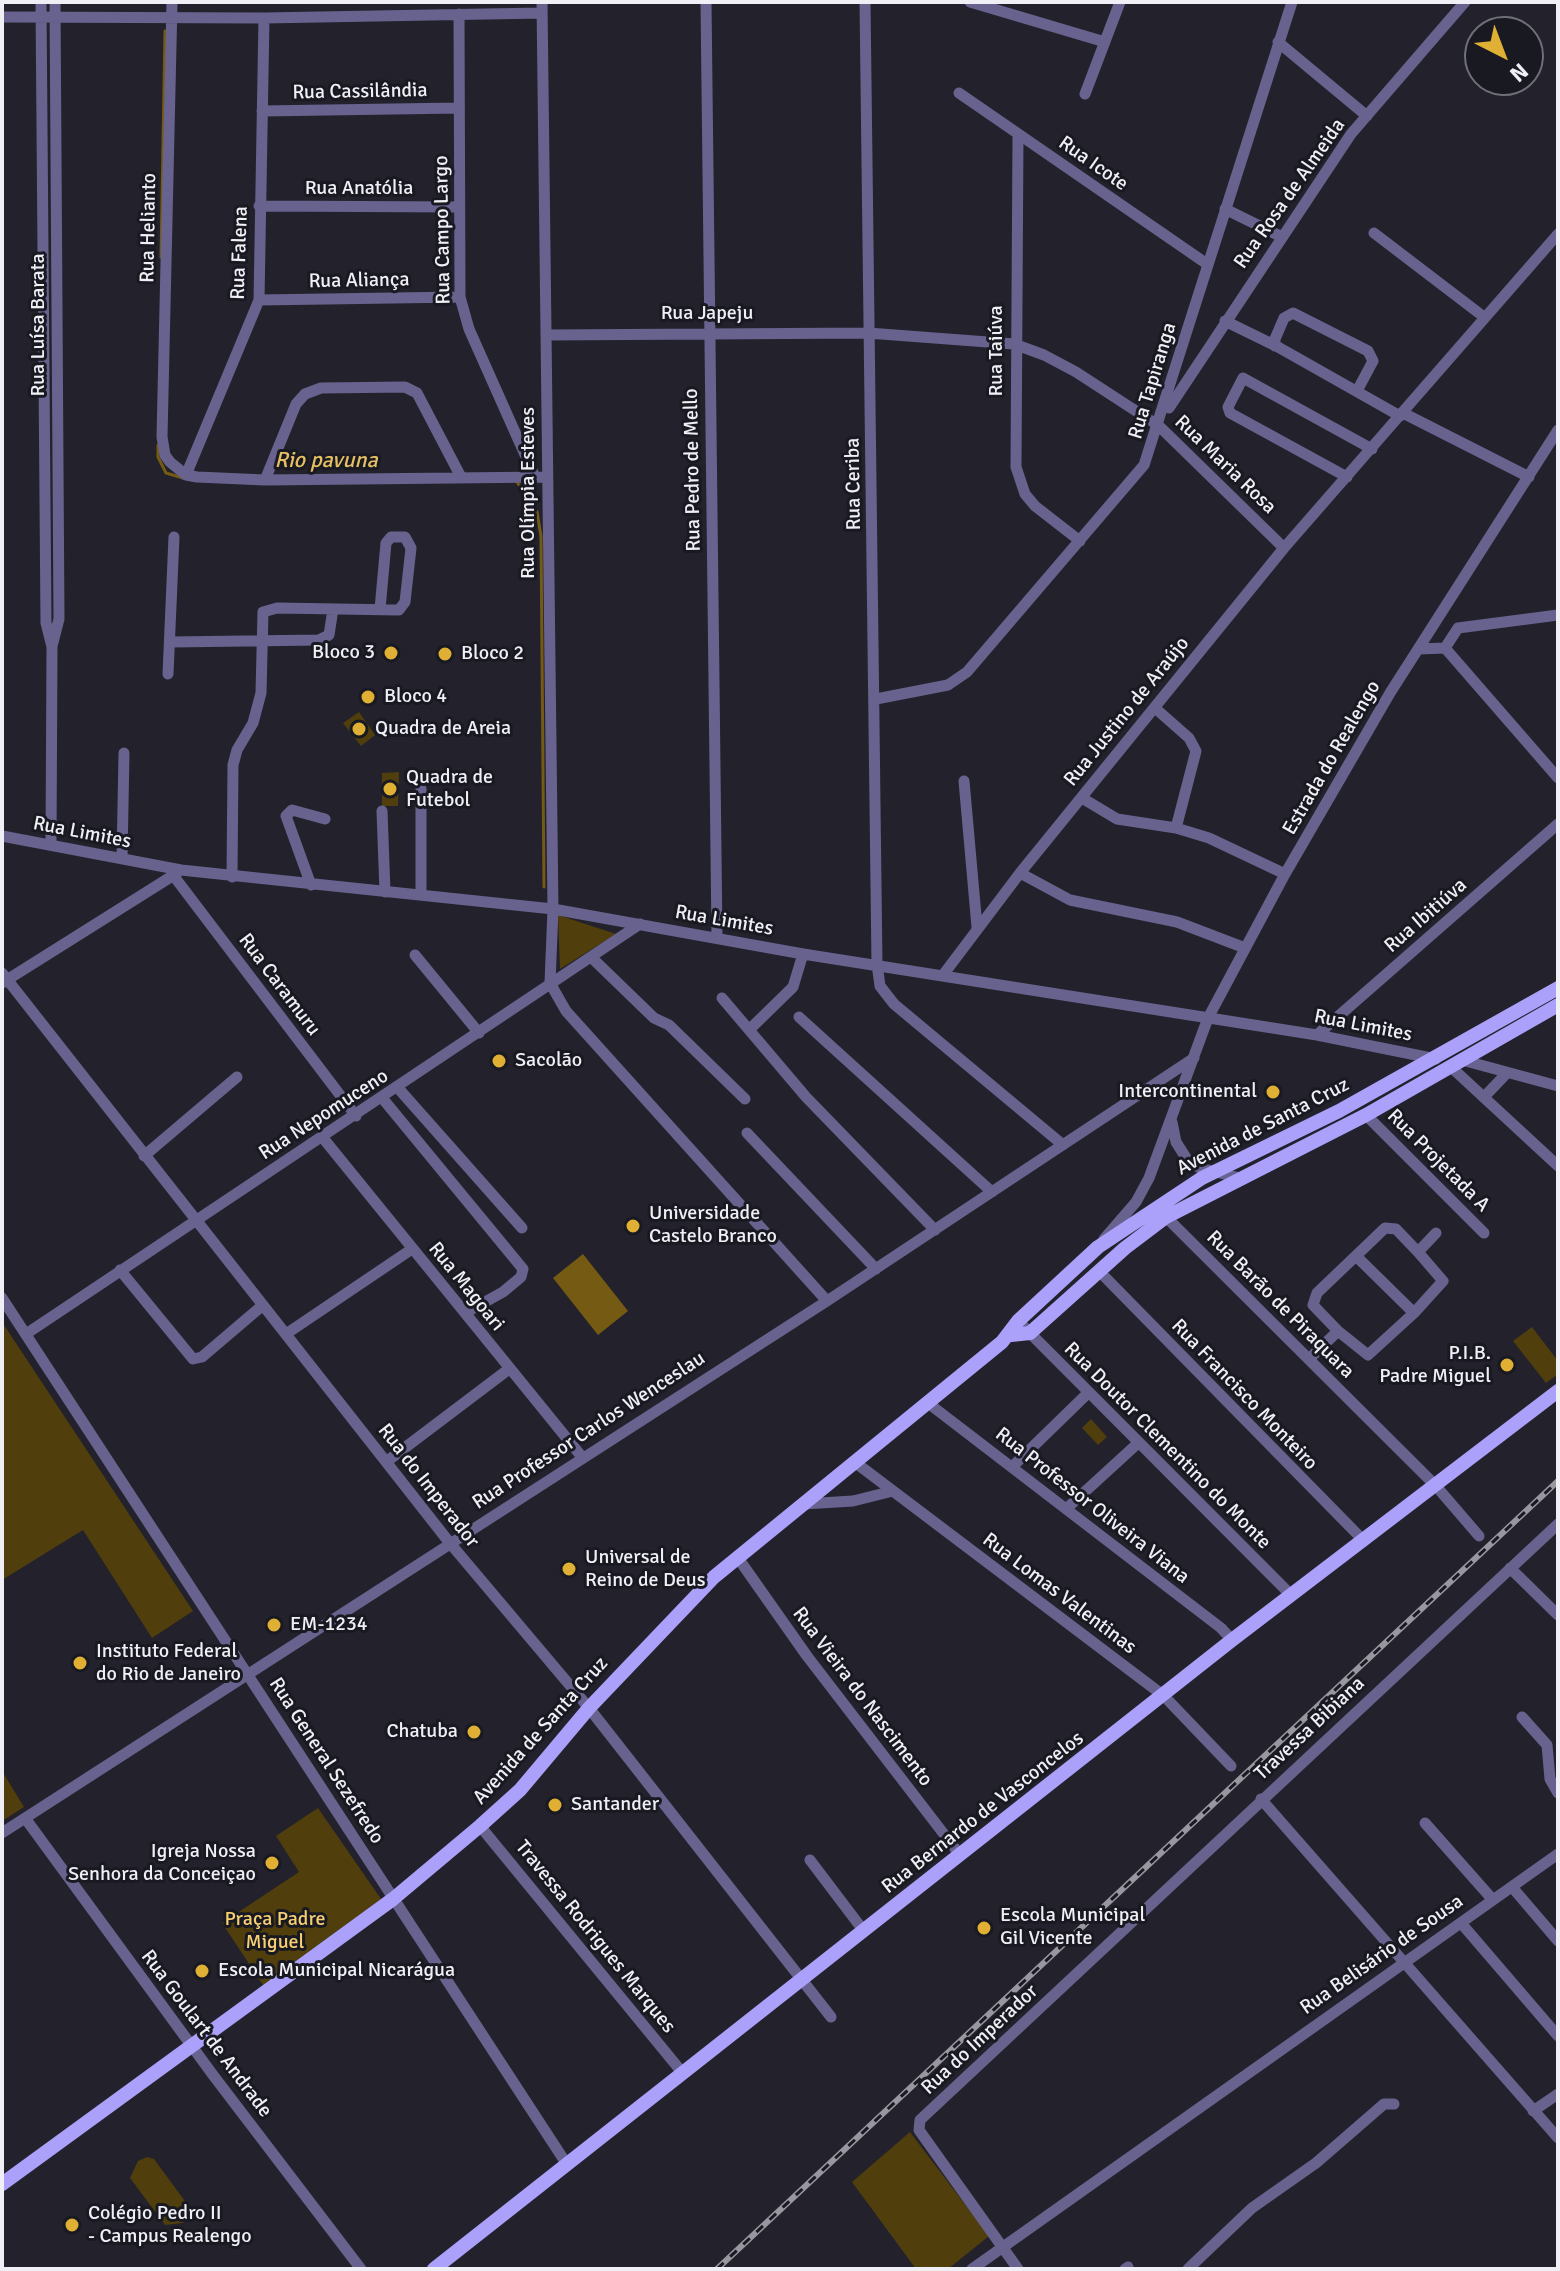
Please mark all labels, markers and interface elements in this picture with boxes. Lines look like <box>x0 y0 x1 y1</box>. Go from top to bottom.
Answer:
north arrow <box>1464 16 1544 96</box>
text: N <box>1504 58 1534 88</box>
street label: Rua Cassilândia <box>292 79 428 105</box>
street label: Rua Rosa de Almeida <box>1229 114 1351 274</box>
street label: Rua Icote <box>1054 131 1132 197</box>
street label: Rua Campo Largo <box>430 155 456 305</box>
street label: Rua Helianto <box>136 173 162 283</box>
street label: Rua Anatólia <box>305 177 413 201</box>
street label: Rua Falena <box>226 206 254 300</box>
street label: Rua Luísa Barata <box>27 253 51 397</box>
street label: Rua Aliança <box>308 268 410 294</box>
street label: Rua Japeju <box>661 302 753 326</box>
street label: Rua Taiúva <box>985 305 1009 397</box>
street label: Rua Tapiranga <box>1124 320 1182 442</box>
street label: Rua Pedro de Mello <box>680 388 706 552</box>
street label: Rua Olímpia Esteves <box>517 407 541 579</box>
street label: Rua Maria Rosa <box>1169 411 1281 519</box>
street label: Rua Ceriba <box>841 437 867 531</box>
water label: Rio pavuna <box>274 448 378 474</box>
street label: Rua Justino de Araújo <box>1059 632 1195 792</box>
place label: Bloco 3 <box>312 641 375 665</box>
place label: Bloco 2 <box>461 642 524 666</box>
marker: Bloco 3 <box>382 644 400 662</box>
marker: Bloco 2 <box>436 645 454 663</box>
street label: Estrada do Realengo <box>1278 677 1386 839</box>
place label: Bloco 4 <box>384 685 447 709</box>
marker: Bloco 4 <box>359 688 377 706</box>
place label: Quadra de Areia <box>375 717 511 741</box>
marker: Quadra de Areia <box>350 720 368 738</box>
place label: Quadra de Futebol <box>406 766 493 813</box>
marker: Quadra de Futebol <box>381 780 399 798</box>
street label: Rua Limites <box>31 812 133 854</box>
street label: Rua Ibitiúva <box>1380 874 1472 958</box>
street label: Rua Limites <box>673 901 775 941</box>
street label: Rua Caramuru <box>233 929 325 1041</box>
street label: Rua Limites <box>1312 1005 1414 1047</box>
place label: Sacolão <box>515 1049 582 1073</box>
marker: Sacolão <box>490 1052 508 1070</box>
street label: Rua Nepomuceno <box>255 1064 393 1166</box>
street label: Avenida de Santa Cruz <box>1173 1073 1353 1181</box>
place label: Intercontinental <box>1118 1080 1257 1104</box>
marker: Intercontinental <box>1264 1083 1282 1101</box>
street label: Rua Projetada A <box>1382 1105 1494 1217</box>
place label: Universidade Castelo Branco <box>649 1202 777 1249</box>
marker: Universidade Castelo Branco <box>624 1217 642 1235</box>
street label: Rua Barão de Piraquara <box>1201 1226 1359 1384</box>
street label: Rua Magoari <box>423 1238 509 1336</box>
street label: Rua Francisco Monteiro <box>1166 1315 1322 1475</box>
street label: Rua Doutor Clementino do Monte <box>1058 1337 1276 1555</box>
place label: P.I.B. Padre Miguel <box>1379 1342 1491 1389</box>
street label: Rua Professor Carlos Wenceslau <box>468 1347 710 1515</box>
marker: P.I.B. Padre Miguel <box>1498 1356 1516 1374</box>
street label: Rua do Imperador <box>372 1419 484 1553</box>
street label: Rua Professor Oliveira Viana <box>990 1423 1194 1589</box>
street label: Rua Lomas Valentinas <box>977 1528 1141 1660</box>
place label: Universal de Reino de Deus <box>585 1546 706 1593</box>
marker: Universal de Reino de Deus <box>560 1560 578 1578</box>
street label: Rua Vieira do Nascimento <box>787 1603 937 1791</box>
place label: EM-1234 <box>290 1613 368 1637</box>
marker: EM-1234 <box>265 1616 283 1634</box>
place label: Instituto Federal do Rio de Janeiro <box>96 1640 241 1687</box>
street label: Avenida de Santa Cruz <box>468 1652 614 1810</box>
marker: Instituto Federal do Rio de Janeiro <box>71 1654 89 1672</box>
street label: Travessa Bibiana <box>1250 1672 1370 1786</box>
street label: Rua General Sezefredo <box>263 1673 389 1849</box>
place label: Chatuba <box>386 1720 458 1744</box>
marker: Chatuba <box>465 1723 483 1741</box>
street label: Rua Bernardo de Vasconcelos <box>877 1727 1089 1899</box>
place label: Santander <box>571 1793 659 1817</box>
marker: Santander <box>546 1796 564 1814</box>
street label: Travessa Rodrigues Marques <box>510 1836 680 2038</box>
place label: Igreja Nossa Senhora da Conceiçao <box>68 1840 256 1887</box>
marker: Igreja Nossa Senhora da Conceiçao <box>263 1854 281 1872</box>
street label: Rua Belisário de Sousa <box>1296 1890 1468 2020</box>
place label: Escola Municipal Gil Vicente <box>1000 1904 1145 1951</box>
park label: Praça Padre Miguel <box>225 1908 325 1955</box>
marker: Escola Municipal Gil Vicente <box>975 1919 993 1937</box>
street label: Rua Goulart de Andrade <box>135 1946 277 2122</box>
place label: Escola Municipal Nicarágua <box>218 1959 455 1983</box>
marker: Escola Municipal Nicarágua <box>193 1962 211 1980</box>
street label: Rua do Imperador <box>917 1980 1043 2100</box>
place label: Colégio Pedro II - Campus Realengo <box>88 2202 252 2249</box>
marker: Colégio Pedro II - Campus Realengo <box>63 2216 81 2234</box>

